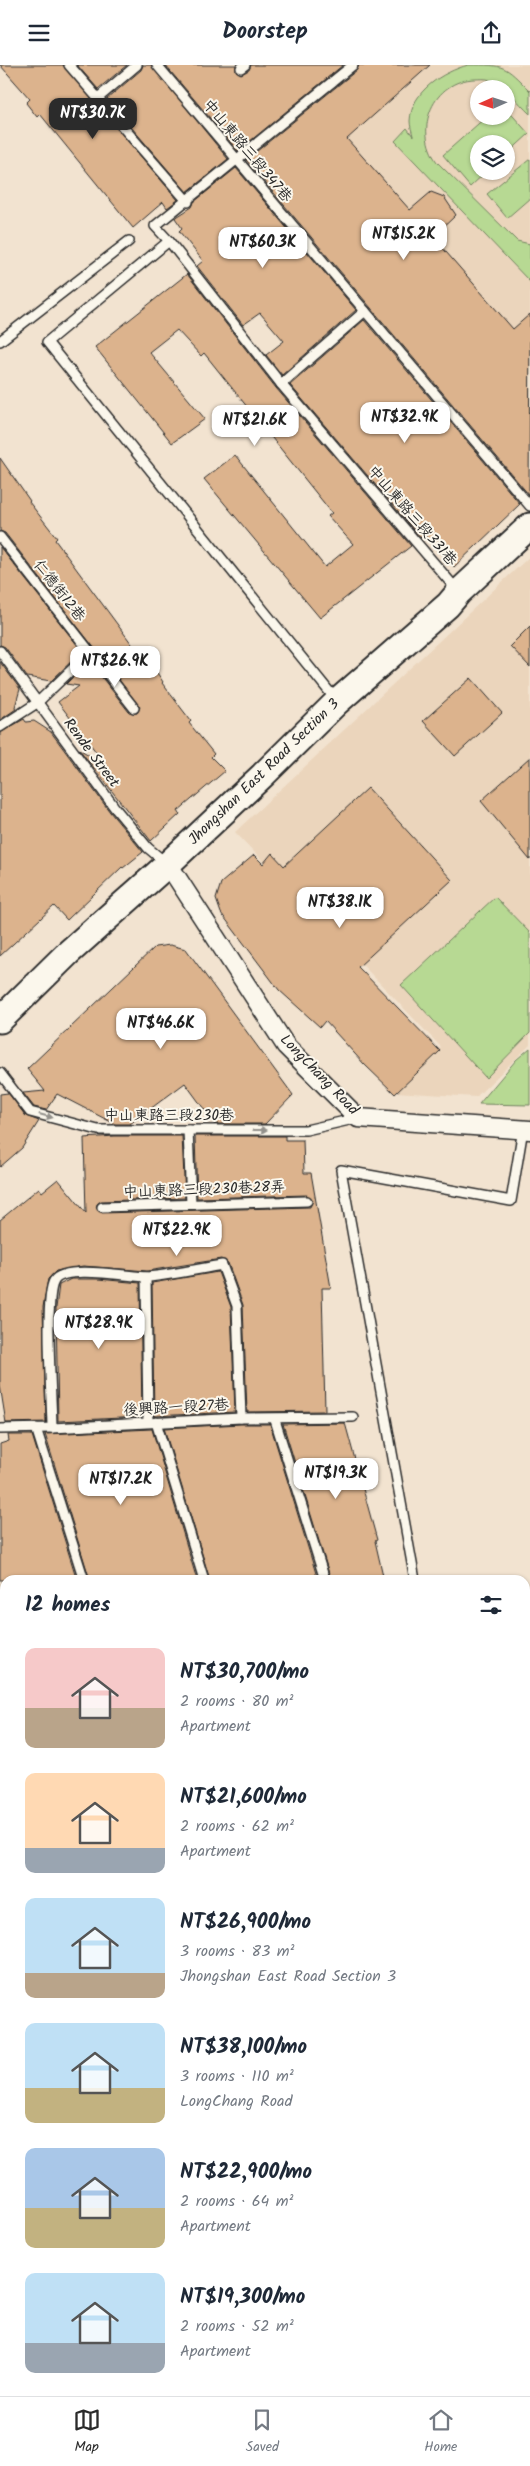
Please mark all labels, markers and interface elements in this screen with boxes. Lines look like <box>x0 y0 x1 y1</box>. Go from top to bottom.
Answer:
text: Doorstep <box>222 15 308 50</box>
icon: menu <box>25 19 53 47</box>
icon: share <box>477 19 505 47</box>
north arrow <box>470 80 515 125</box>
map controls <box>470 80 515 180</box>
street label: 中山東路三段347巷 <box>196 94 298 208</box>
pin: NT$30.7K <box>41 97 145 140</box>
text: NT$30.7K <box>60 101 126 126</box>
button: layers <box>470 135 515 180</box>
pin: NT$15.2K <box>352 219 456 261</box>
text: NT$15.2K <box>372 222 436 247</box>
pin: NT$60.3K <box>211 227 315 269</box>
text: NT$60.3K <box>229 230 297 255</box>
pin: NT$32.9K <box>353 401 457 444</box>
pin: NT$21.6K <box>203 405 307 447</box>
text: NT$32.9K <box>371 405 439 430</box>
text: NT$21.6K <box>223 408 287 433</box>
street label: 中山東路三段331巷 <box>361 460 463 572</box>
street label: 仁德街12巷 <box>27 555 91 627</box>
pin: NT$26.9K <box>63 645 167 688</box>
text: NT$26.9K <box>81 649 149 674</box>
street label: Jhongshan East Road Section 3 <box>183 693 346 851</box>
street label: Rende Street <box>57 713 125 793</box>
pin: NT$38.1K <box>288 887 392 929</box>
text: NT$38.1K <box>308 890 372 915</box>
pin: NT$46.6K <box>109 1007 213 1050</box>
text: NT$46.6K <box>127 1011 195 1036</box>
street label: LongChang Road <box>274 1029 365 1122</box>
street label: 中山東路三段230巷 <box>104 1104 234 1128</box>
one-way arrow <box>39 1113 54 1121</box>
one-way arrow <box>252 1126 268 1134</box>
street label: 中山東路三段230巷28弄 <box>122 1175 286 1205</box>
pin: NT$22.9K <box>125 1215 229 1257</box>
text: NT$22.9K <box>143 1218 211 1243</box>
pin: NT$28.9K <box>47 1307 151 1350</box>
text: NT$28.9K <box>65 1311 133 1336</box>
street label: 後興路一段27巷 <box>123 1393 229 1423</box>
pin: NT$19.3K <box>284 1457 388 1500</box>
text: NT$19.3K <box>304 1461 368 1486</box>
pin: NT$17.2K <box>69 1463 173 1506</box>
text: NT$17.2K <box>89 1467 153 1492</box>
text: 12 homes <box>25 1589 110 1622</box>
icon: filters <box>477 1591 505 1619</box>
text: NT$30,700/mo <box>180 1656 309 1689</box>
icon: home <box>65 1668 125 1728</box>
text: 2 rooms · 80 m² <box>180 1689 293 1714</box>
text: Apartment <box>180 1714 251 1739</box>
text: NT$21,600/mo <box>180 1781 307 1814</box>
icon: home <box>65 1793 125 1853</box>
text: 2 rooms · 62 m² <box>180 1814 294 1839</box>
text: Apartment <box>180 1839 251 1864</box>
text: NT$26,900/mo <box>180 1906 311 1939</box>
icon: home <box>65 1918 125 1978</box>
text: 3 rooms · 83 m² <box>180 1939 294 1964</box>
text: Jhongshan East Road Section 3 <box>180 1964 396 1989</box>
text: NT$38,100/mo <box>180 2031 307 2064</box>
icon: home <box>65 2043 125 2103</box>
text: 3 rooms · 110 m² <box>180 2064 294 2089</box>
text: LongChang Road <box>180 2089 292 2114</box>
text: NT$22,900/mo <box>180 2156 312 2189</box>
icon: home <box>65 2168 125 2228</box>
text: 2 rooms · 64 m² <box>180 2189 293 2214</box>
text: Apartment <box>180 2214 251 2239</box>
text: NT$19,300/mo <box>180 2281 305 2314</box>
icon: home <box>65 2293 125 2353</box>
text: 2 rooms · 52 m² <box>180 2314 294 2339</box>
text: Apartment <box>180 2339 251 2364</box>
tab: Map <box>73 2406 101 2458</box>
tab: Saved <box>246 2406 279 2458</box>
tab: Home <box>424 2406 457 2458</box>

